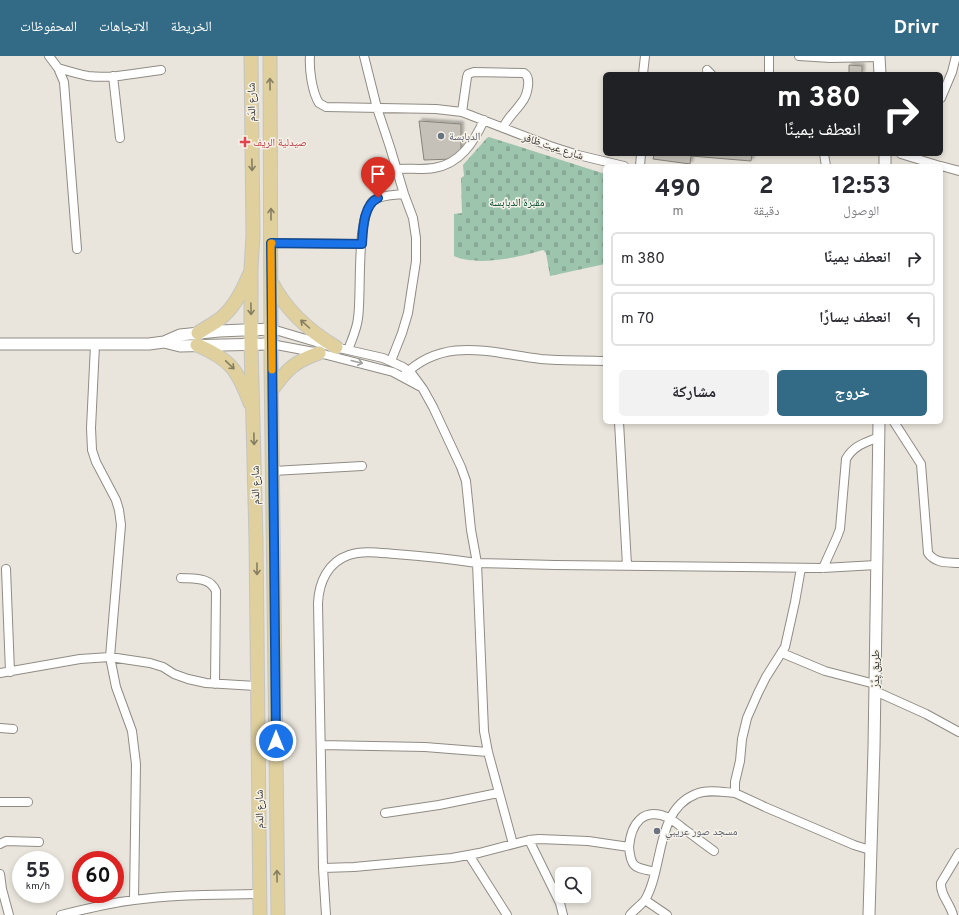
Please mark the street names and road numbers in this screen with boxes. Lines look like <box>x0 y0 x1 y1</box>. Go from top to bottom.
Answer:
street label: شارع الدَم <box>245 82 259 122</box>
street label: شارع عيت ظافر <box>519 130 585 163</box>
street label: شارع الدَم <box>249 465 263 505</box>
street label: طريق يِدِّرْ <box>869 650 883 689</box>
street label: شارع الدَم <box>253 789 267 829</box>

